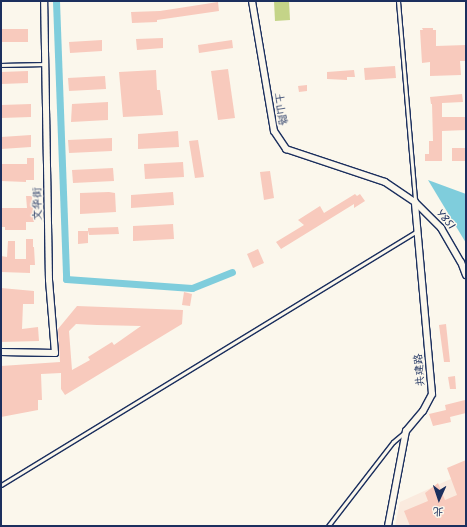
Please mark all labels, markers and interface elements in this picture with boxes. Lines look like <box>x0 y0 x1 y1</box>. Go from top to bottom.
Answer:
street label: 土山路 <box>271 92 289 126</box>
street label: 文华街 <box>31 187 45 221</box>
street label: Y851 <box>433 207 457 233</box>
street label: 共建路 <box>412 353 428 387</box>
north arrow <box>419 479 459 519</box>
text: 北 <box>432 502 444 520</box>

